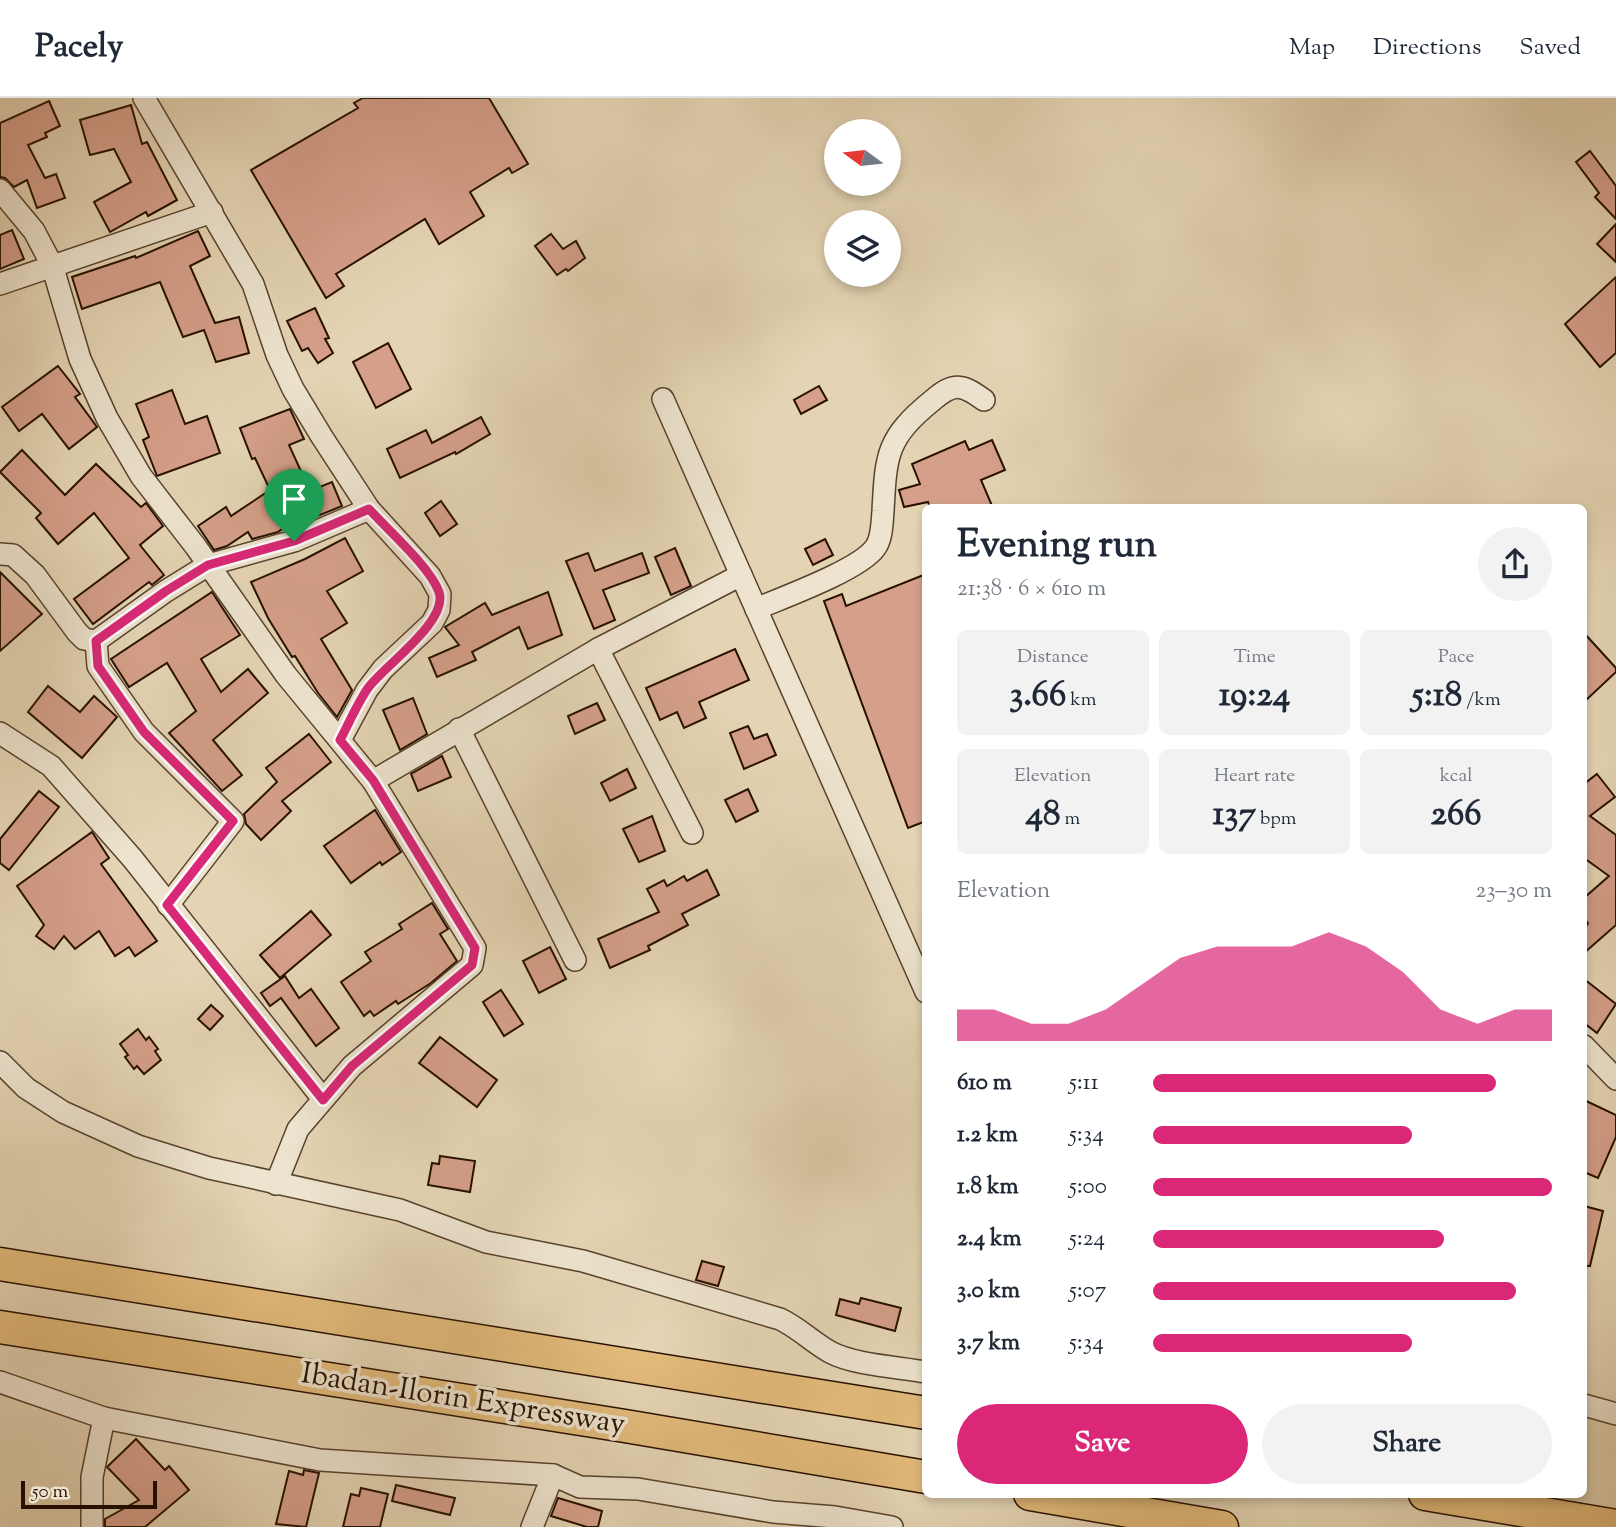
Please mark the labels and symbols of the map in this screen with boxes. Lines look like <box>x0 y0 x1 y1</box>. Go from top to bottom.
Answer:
north arrow <box>824 119 901 196</box>
pin <box>264 469 324 541</box>
street label: Ibadan-Ilorin Expressway <box>298 1353 628 1447</box>
scale bar <box>21 1478 158 1510</box>

